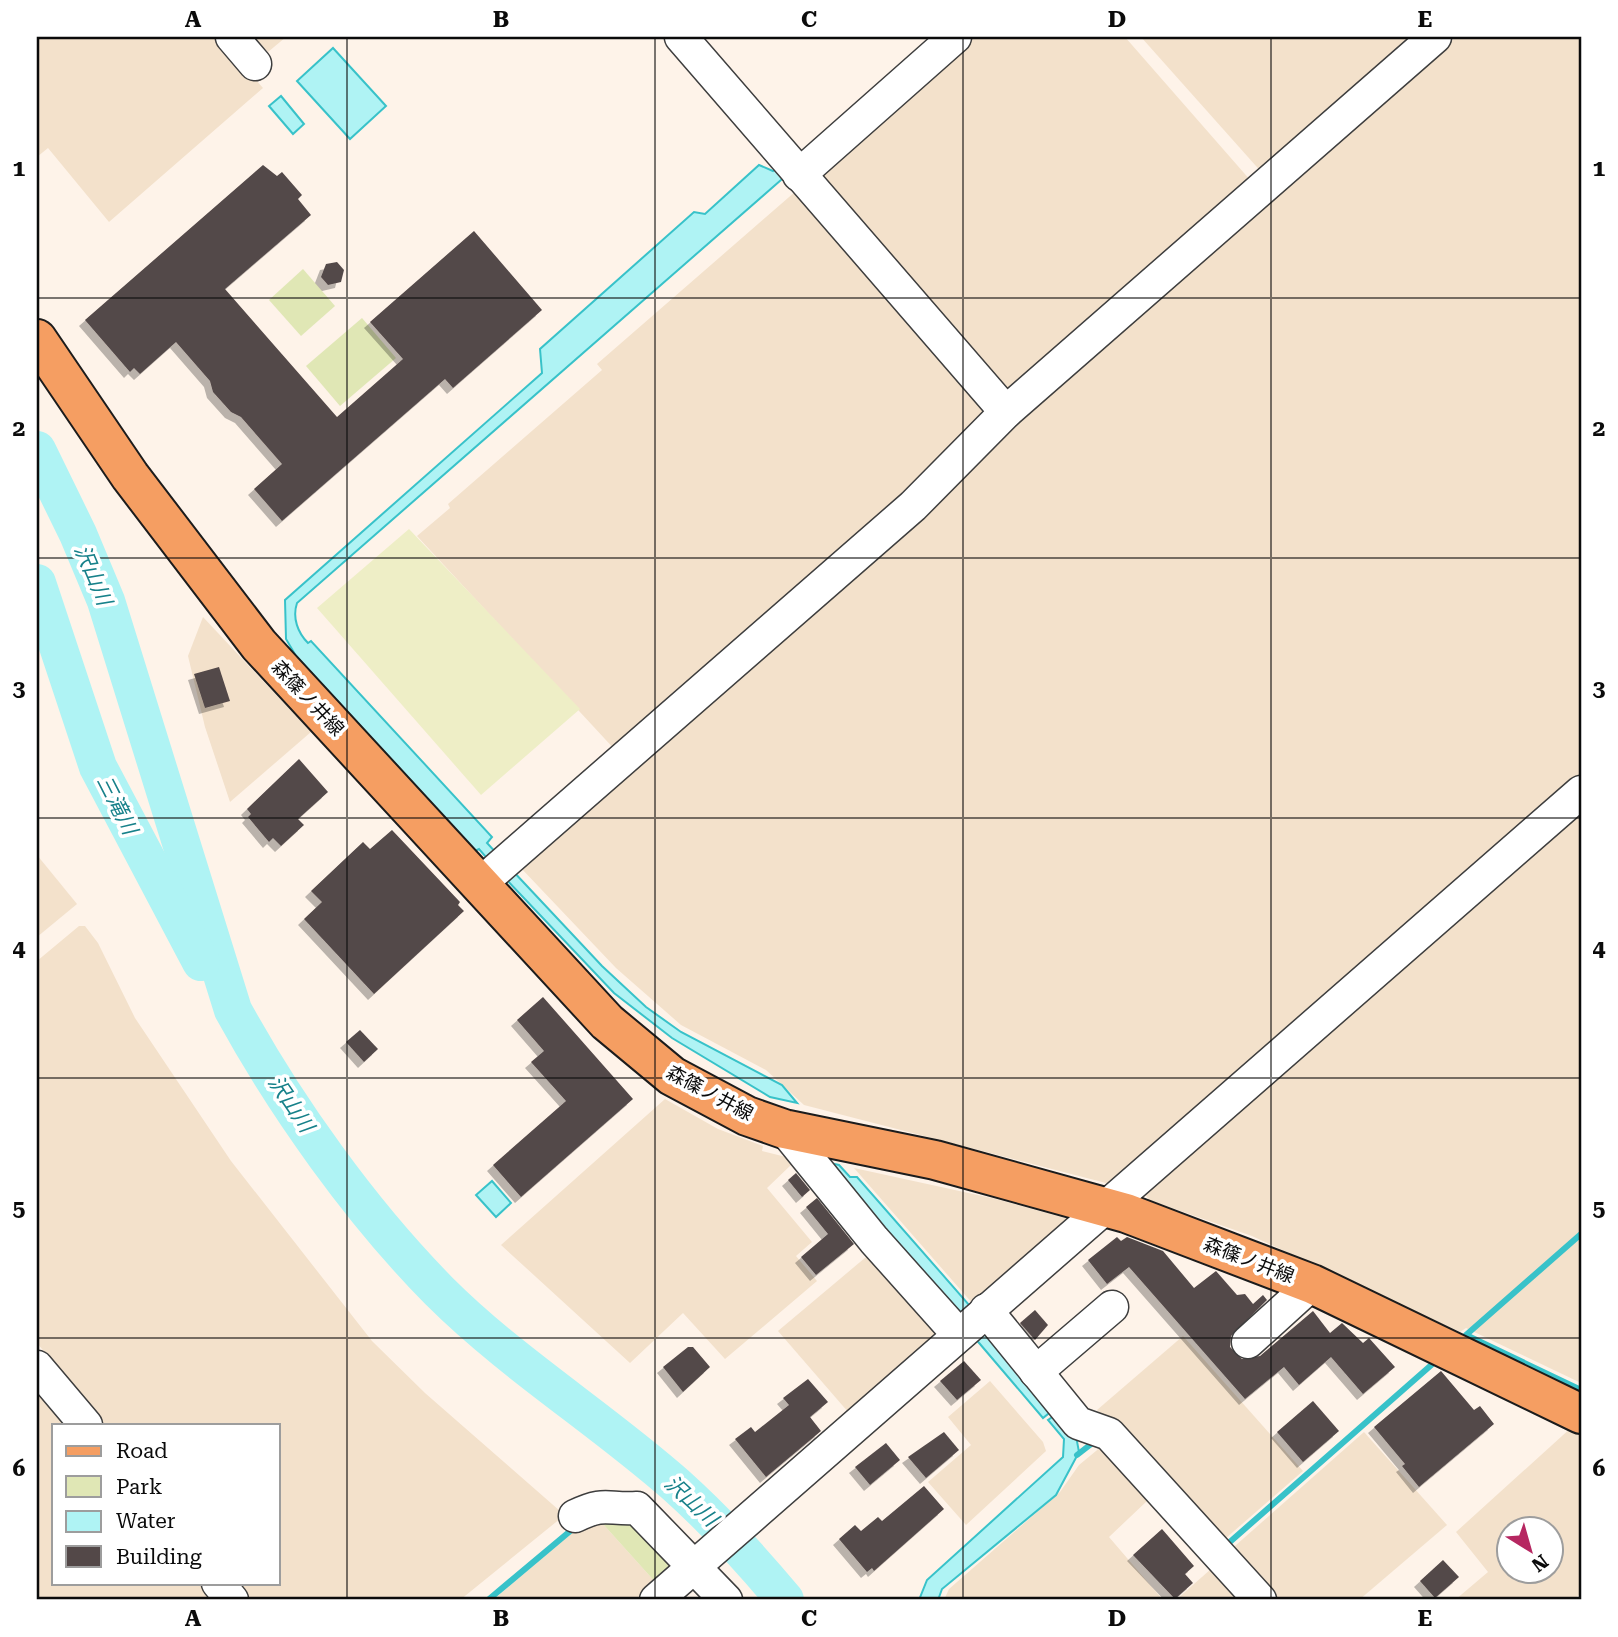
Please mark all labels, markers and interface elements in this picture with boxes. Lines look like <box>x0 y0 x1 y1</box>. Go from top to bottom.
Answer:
text: A <box>185 6 202 33</box>
text: B <box>493 6 509 33</box>
text: C <box>801 6 817 33</box>
text: D <box>1108 6 1126 33</box>
text: E <box>1418 6 1432 33</box>
text: 1 <box>13 155 26 182</box>
text: 1 <box>1593 155 1606 182</box>
text: 2 <box>13 415 25 442</box>
text: 2 <box>1593 415 1605 442</box>
water label: 沢山川 <box>70 541 117 611</box>
street label: 森篠ノ井線 <box>267 655 349 741</box>
text: 3 <box>13 675 26 702</box>
text: 3 <box>1593 675 1606 702</box>
water label: 三滝川 <box>92 771 143 840</box>
text: 4 <box>13 935 26 962</box>
text: 4 <box>1593 935 1606 962</box>
street label: 森篠ノ井線 <box>663 1061 757 1125</box>
water label: 沢山川 <box>263 1071 320 1138</box>
text: 5 <box>13 1195 26 1222</box>
text: 5 <box>1593 1195 1606 1222</box>
street label: 森篠ノ井線 <box>1201 1232 1297 1288</box>
legend <box>52 1424 280 1584</box>
text: Road <box>116 1439 168 1463</box>
text: 6 <box>13 1455 26 1482</box>
text: 6 <box>1593 1455 1606 1482</box>
water label: 沢山川 <box>660 1471 724 1533</box>
text: Park <box>116 1475 162 1499</box>
text: Water <box>116 1509 176 1533</box>
north arrow <box>1496 1514 1566 1584</box>
text: Building <box>116 1545 202 1569</box>
text: N <box>1527 1550 1553 1577</box>
text: A <box>185 1605 202 1632</box>
text: B <box>493 1605 509 1632</box>
text: C <box>801 1605 817 1632</box>
text: D <box>1108 1605 1126 1632</box>
text: E <box>1418 1605 1432 1632</box>

